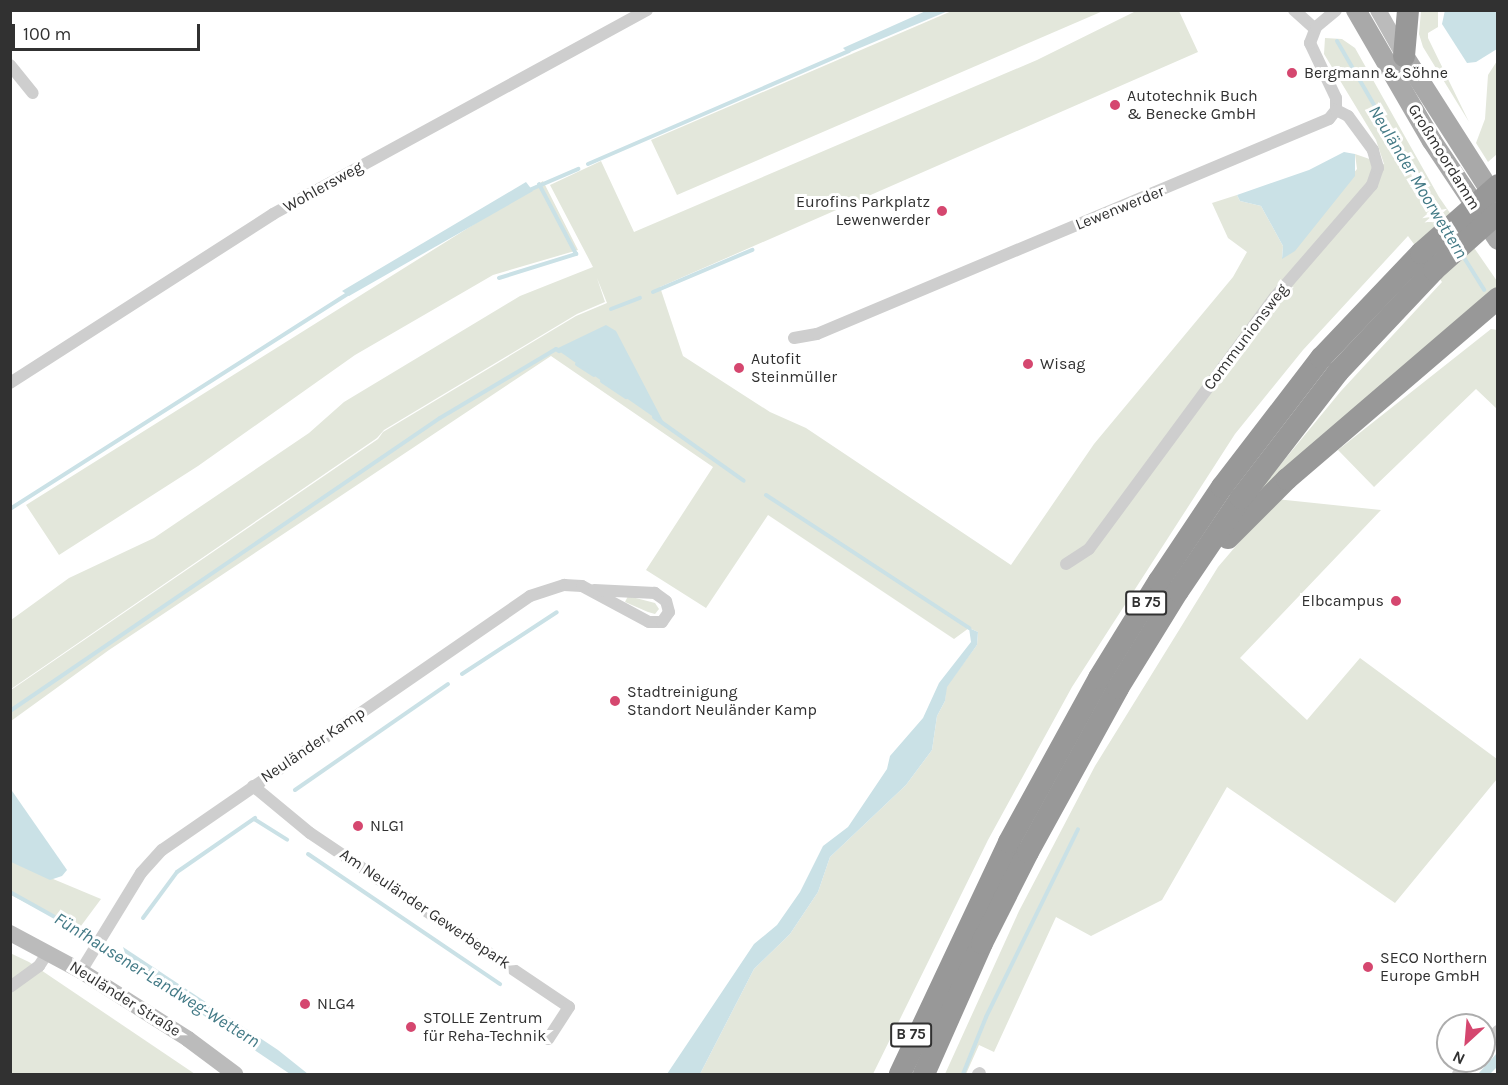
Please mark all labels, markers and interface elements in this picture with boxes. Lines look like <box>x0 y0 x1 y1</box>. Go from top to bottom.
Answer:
scale bar <box>15 12 202 50</box>
text: 100 m <box>23 23 71 45</box>
place label: Bergmann & Söhne <box>1304 63 1448 83</box>
marker: Bergmann & Söhne <box>1285 66 1299 80</box>
place label: Autotechnik Buch & Benecke GmbH <box>1127 86 1258 124</box>
marker: Autotechnik Buch & Benecke GmbH <box>1108 98 1122 112</box>
street label: Großmoordamm <box>1404 101 1484 213</box>
water label: Neuländer Moorwettern <box>1364 102 1472 262</box>
street label: Wohlersweg <box>280 157 366 217</box>
street label: Lewenwerder <box>1073 181 1167 235</box>
place label: Eurofins Parkplatz Lewenwerder <box>796 192 930 230</box>
marker: Eurofins Parkplatz Lewenwerder <box>935 204 949 218</box>
street label: Communionsweg <box>1200 280 1292 394</box>
place label: Autofit Steinmüller <box>751 349 837 387</box>
place label: Wisag <box>1040 354 1085 374</box>
marker: Wisag <box>1021 357 1035 371</box>
marker: Autofit Steinmüller <box>732 361 746 375</box>
road number: B 75 <box>1125 591 1167 615</box>
place label: Elbcampus <box>1302 591 1384 611</box>
marker: Elbcampus <box>1389 594 1403 608</box>
place label: Stadtreinigung Standort Neuländer Kamp <box>627 682 817 720</box>
marker: Stadtreinigung Standort Neuländer Kamp <box>608 694 622 708</box>
street label: Neuländer Kamp <box>257 703 369 787</box>
place label: NLG1 <box>370 816 404 836</box>
marker: NLG1 <box>351 819 365 833</box>
street label: Am Neuländer Gewerbepark <box>336 845 514 973</box>
water label: Fünfhausener-Landweg-Wettern <box>50 908 264 1052</box>
place label: SECO Northern Europe GmbH <box>1380 948 1487 986</box>
street label: Neuländer Straße <box>66 957 184 1041</box>
marker: SECO Northern Europe GmbH <box>1361 960 1375 974</box>
place label: NLG4 <box>317 994 355 1014</box>
marker: NLG4 <box>298 997 312 1011</box>
place label: STOLLE Zentrum für Reha-Technik <box>423 1008 546 1046</box>
north arrow <box>1436 1013 1496 1073</box>
marker: STOLLE Zentrum für Reha-Technik <box>404 1020 418 1034</box>
road number: B 75 <box>890 1023 932 1047</box>
text: N <box>1449 1047 1468 1069</box>

